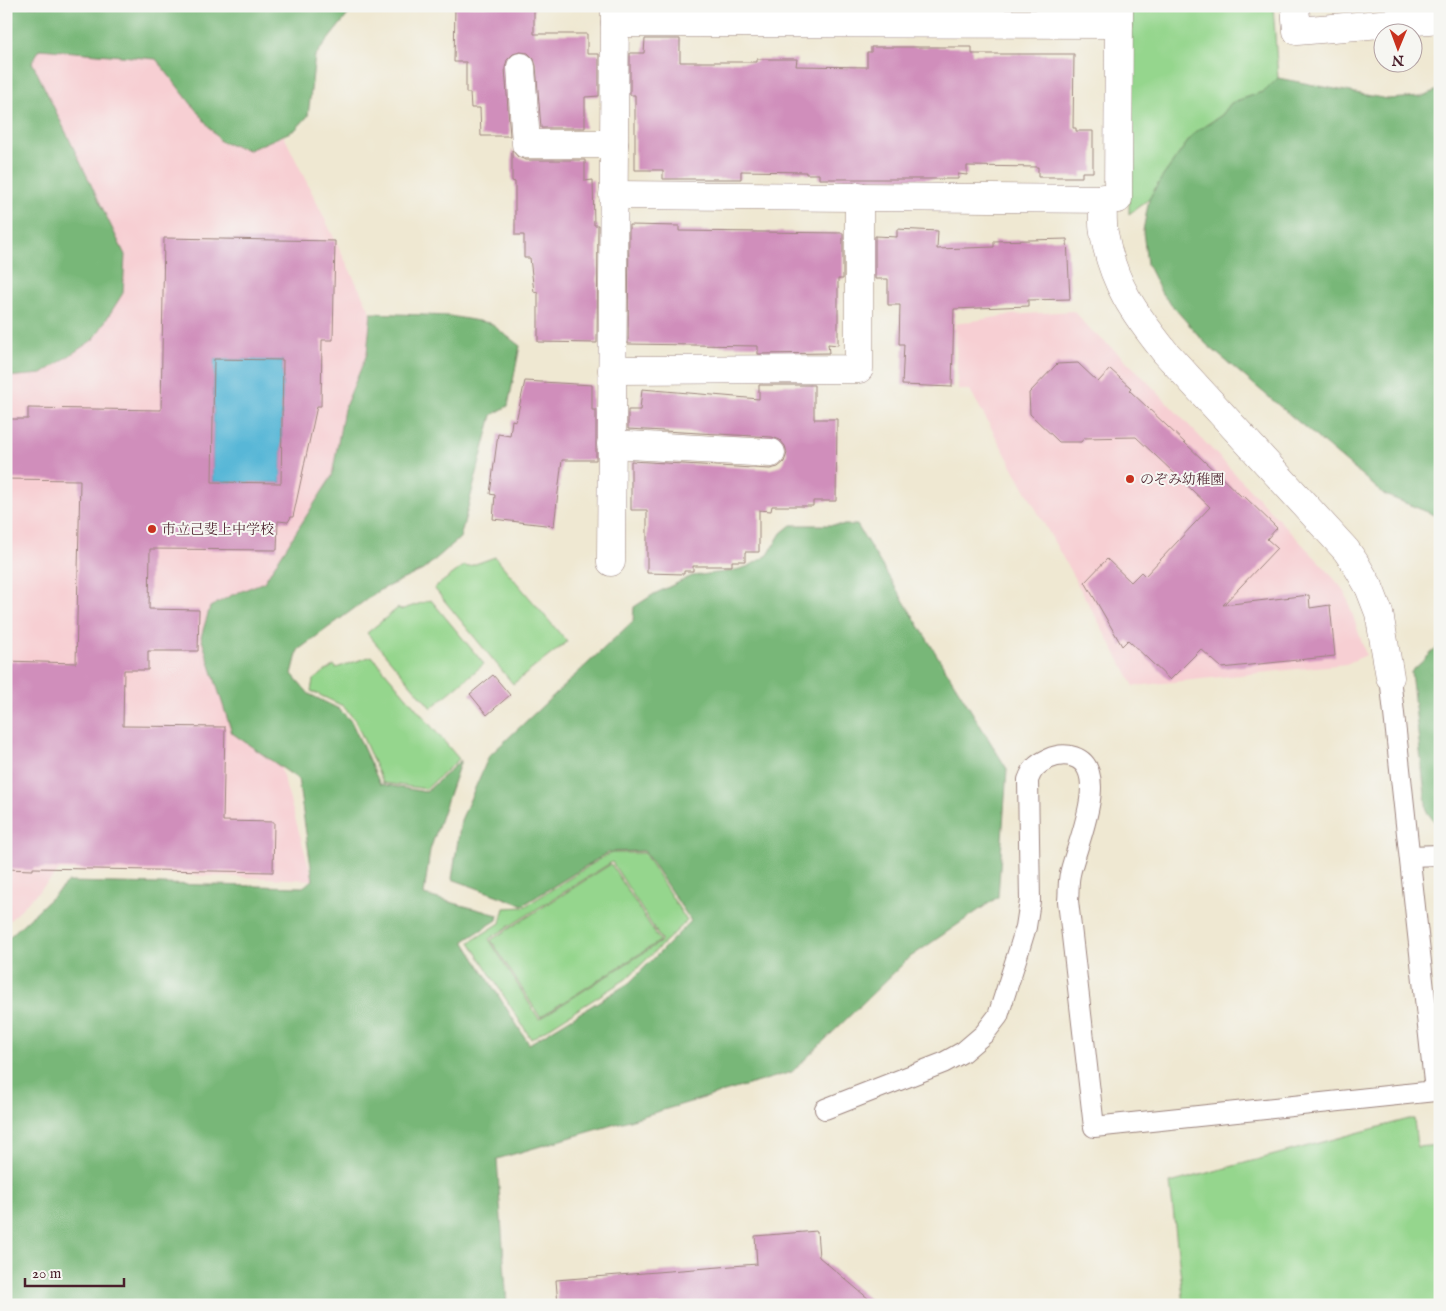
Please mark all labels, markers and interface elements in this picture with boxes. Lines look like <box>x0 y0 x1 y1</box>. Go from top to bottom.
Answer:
north arrow <box>1374 22 1424 72</box>
text: N <box>1392 51 1405 69</box>
place label: のぞみ幼稚園 <box>1140 471 1224 489</box>
marker: のぞみ幼稚園 <box>1124 473 1136 485</box>
place label: 市立己斐上中学校 <box>162 521 274 539</box>
marker: 市立己斐上中学校 <box>146 523 158 535</box>
scale bar <box>25 1256 124 1288</box>
text: 20 m <box>32 1264 62 1283</box>

